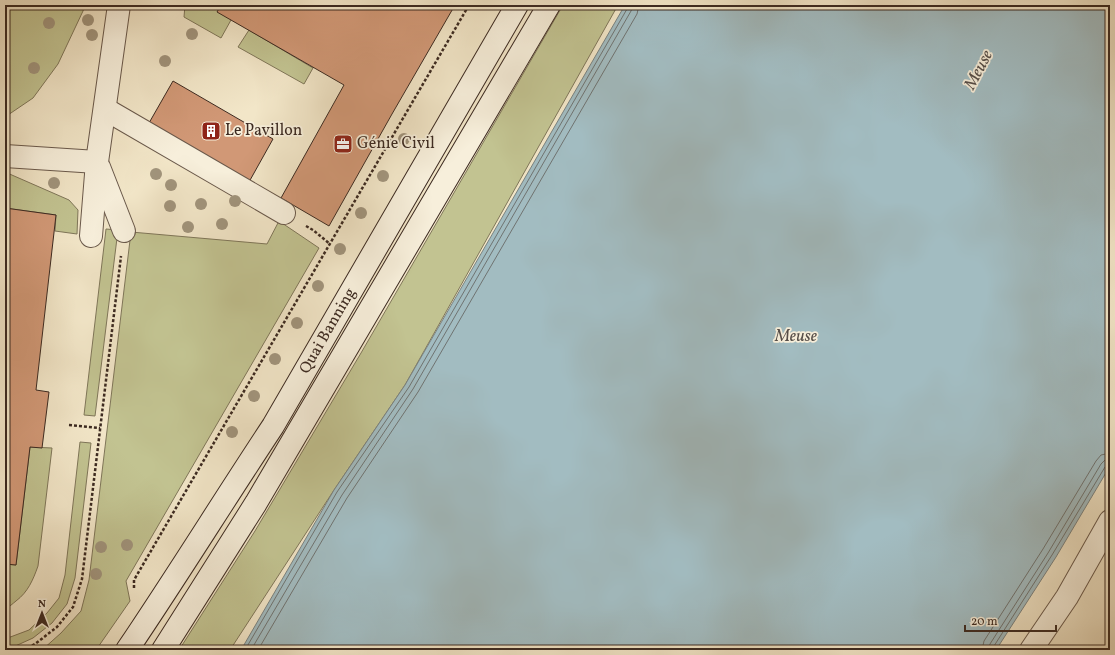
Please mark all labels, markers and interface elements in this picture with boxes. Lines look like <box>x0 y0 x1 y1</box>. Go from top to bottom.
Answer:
water label: Meuse <box>959 45 999 95</box>
building icon: Le Pavillon <box>200 120 222 142</box>
place label: Le Pavillon <box>225 120 302 142</box>
office icon: Génie Civil <box>332 133 354 155</box>
place label: Génie Civil <box>357 133 435 155</box>
street label: Quai Banning <box>294 284 362 378</box>
water label: Meuse <box>774 325 818 348</box>
north arrow <box>22 593 62 633</box>
text: N <box>38 597 46 612</box>
scale bar <box>965 607 1056 633</box>
text: 20 m <box>971 614 998 630</box>

